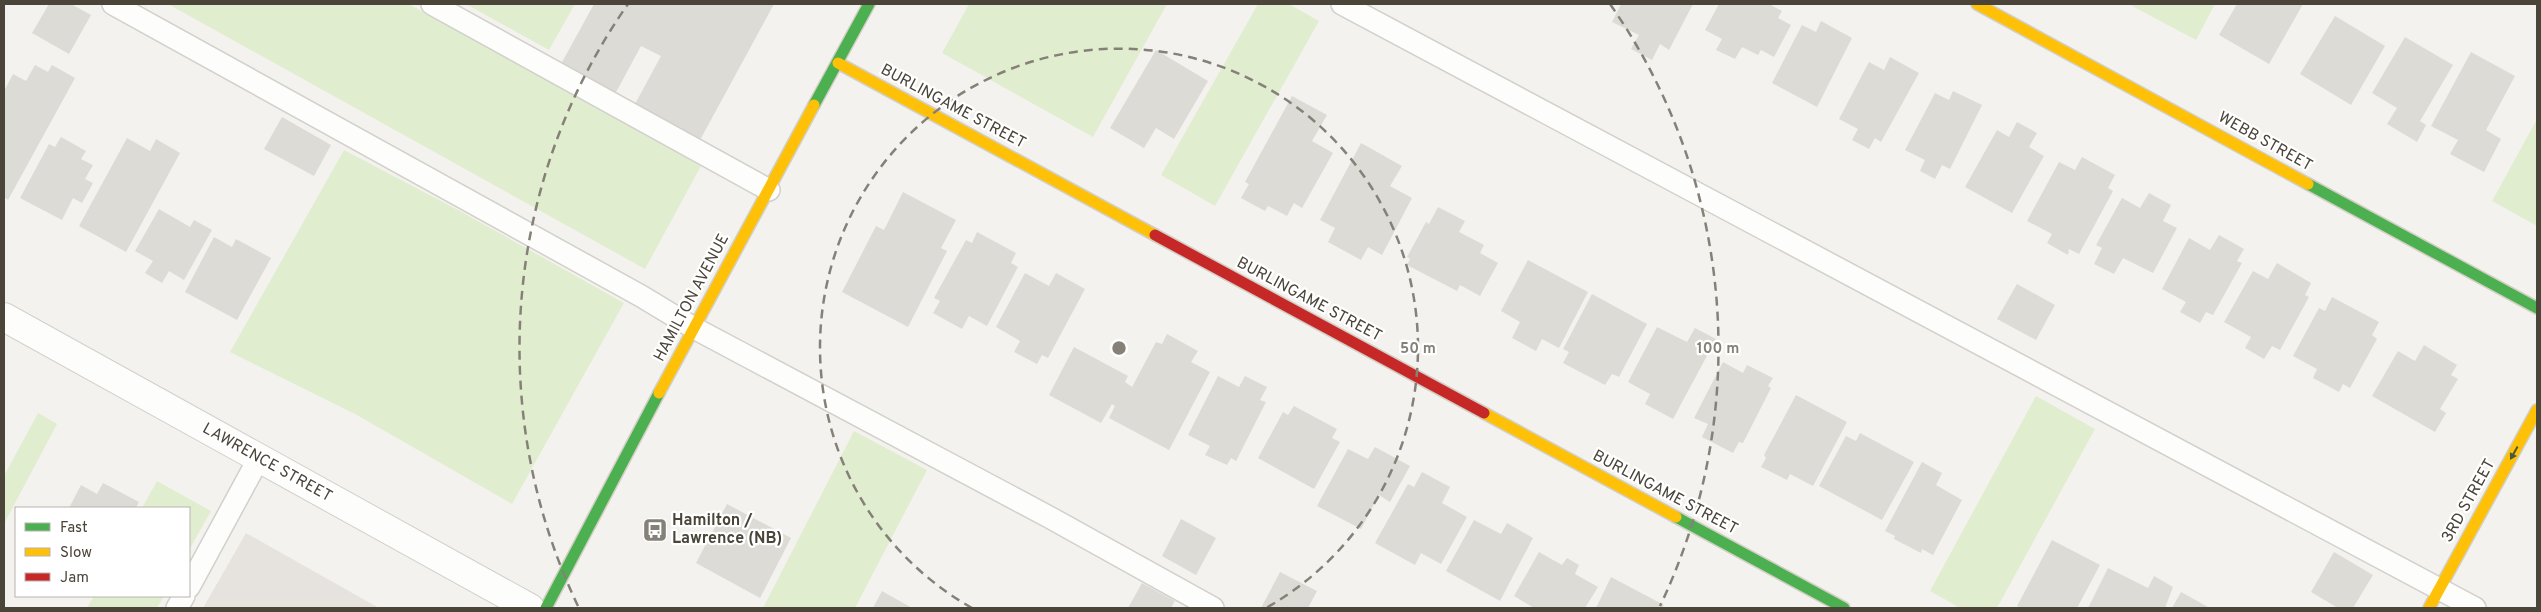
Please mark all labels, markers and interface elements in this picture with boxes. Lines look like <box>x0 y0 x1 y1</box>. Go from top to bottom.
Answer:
street label: BURLINGAME STREET <box>877 60 1029 154</box>
street label: WEBB STREET <box>2214 108 2316 176</box>
street label: HAMILTON AVENUE <box>650 231 734 365</box>
street label: BURLINGAME STREET <box>1233 253 1385 347</box>
centre of rings <box>1110 339 1128 357</box>
text: 50 m <box>1400 340 1436 359</box>
text: 100 m <box>1697 340 1739 359</box>
street label: LAWRENCE STREET <box>199 419 335 507</box>
street label: BURLINGAME STREET <box>1589 446 1741 540</box>
one-way arrow <box>2510 446 2518 460</box>
street label: 3RD STREET <box>2438 456 2500 546</box>
legend <box>15 507 190 597</box>
place label: Hamilton / Lawrence (NB) <box>672 511 782 549</box>
bus stop icon: Hamilton / Lawrence (NB) <box>642 517 668 543</box>
text: Fast <box>60 519 88 538</box>
text: Slow <box>60 544 92 563</box>
text: Jam <box>60 569 89 588</box>

